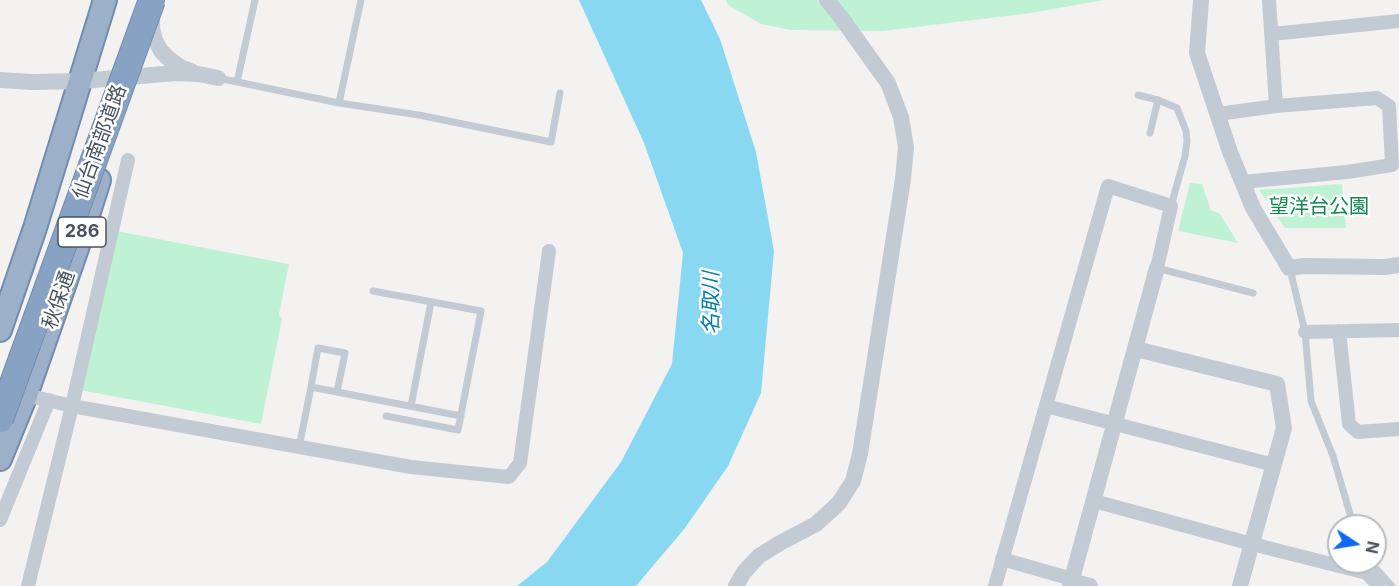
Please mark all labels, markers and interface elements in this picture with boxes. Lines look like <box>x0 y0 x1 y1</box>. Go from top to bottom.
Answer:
street label: 仙台南部道路 <box>68 82 132 202</box>
park label: 望洋台公園 <box>1269 195 1369 219</box>
road number: 286 <box>58 217 106 247</box>
street label: 秋保通 <box>38 268 80 332</box>
water label: 名取川 <box>699 272 725 334</box>
north arrow <box>1327 514 1387 574</box>
text: N <box>1362 539 1384 555</box>

